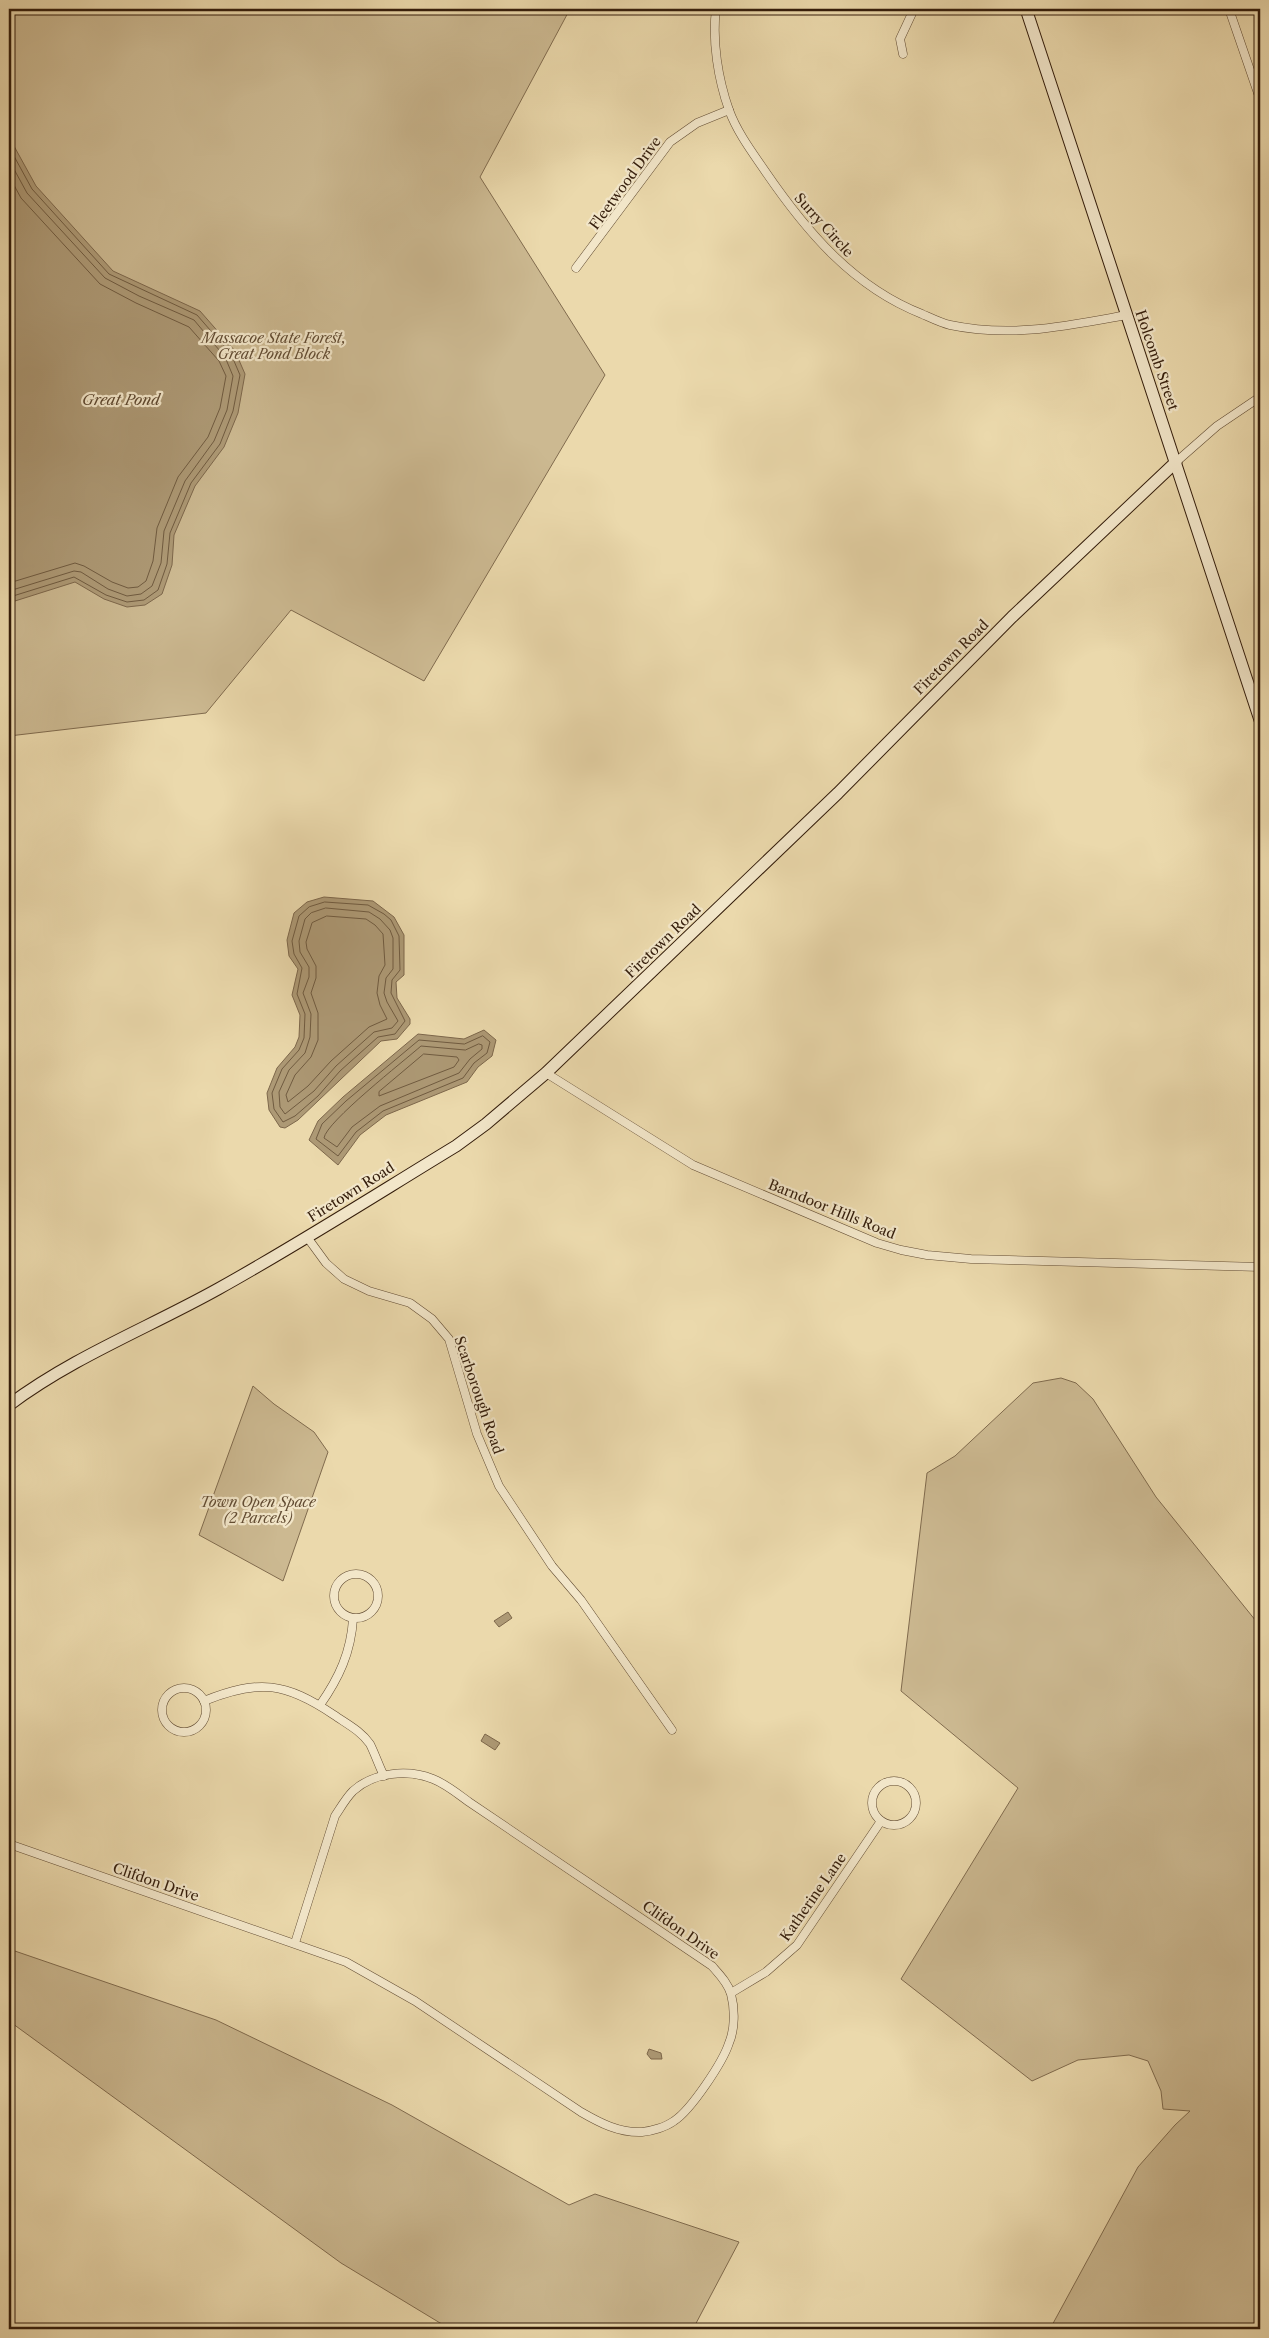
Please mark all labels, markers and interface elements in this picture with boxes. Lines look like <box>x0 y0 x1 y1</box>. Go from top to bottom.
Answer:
street label: Fleetwood Drive <box>585 133 665 233</box>
street label: Surry Circle <box>791 189 858 261</box>
street label: Holcomb Street <box>1131 307 1183 413</box>
park label: Massacoe State Forest, Great Pond Block <box>199 329 347 363</box>
water label: Great Pond <box>82 390 162 409</box>
street label: Firetown Road <box>910 615 993 698</box>
street label: Firetown Road <box>621 900 705 982</box>
street label: Firetown Road <box>304 1158 398 1226</box>
street label: Barndoor Hills Road <box>766 1175 899 1243</box>
street label: Scarborough Road <box>450 1334 508 1457</box>
park label: Town Open Space (2 Parcels) <box>200 1493 317 1527</box>
street label: Katherine Lane <box>776 1849 850 1945</box>
street label: Clifdon Drive <box>110 1859 202 1905</box>
street label: Clifdon Drive <box>639 1897 723 1963</box>

